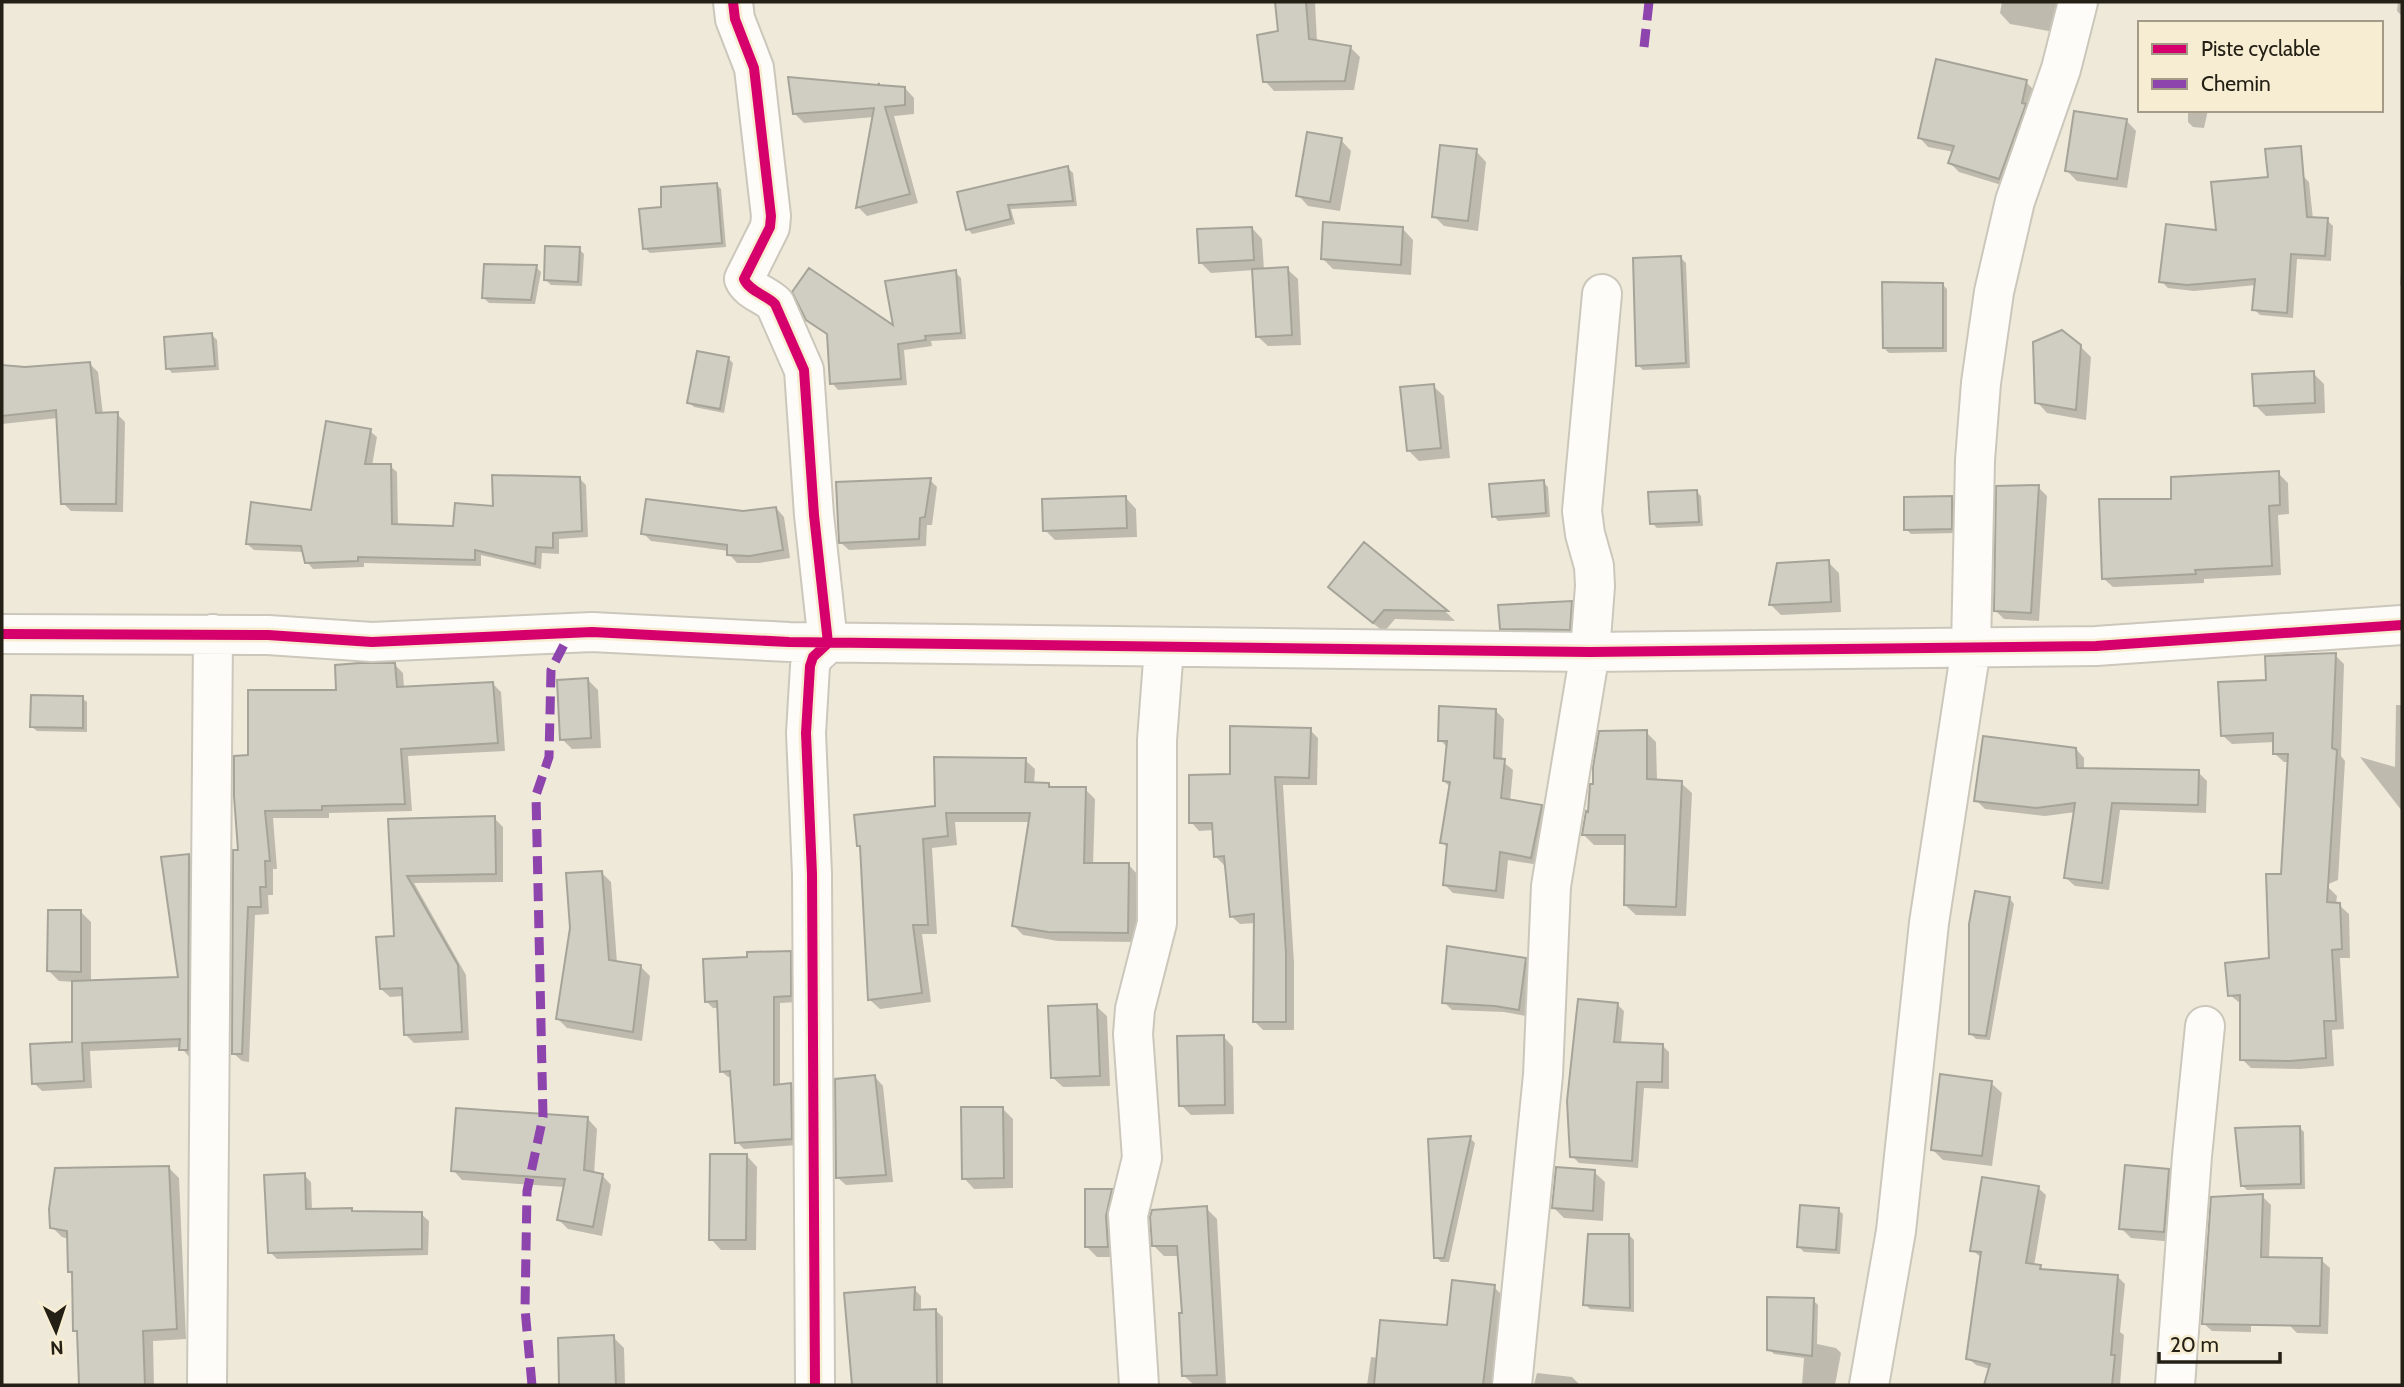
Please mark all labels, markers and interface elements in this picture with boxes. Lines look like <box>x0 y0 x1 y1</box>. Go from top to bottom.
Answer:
legend <box>2138 21 2383 112</box>
text: Piste cyclable <box>2201 36 2321 61</box>
text: Chemin <box>2201 71 2271 96</box>
north arrow <box>21 1296 91 1366</box>
scale bar <box>2159 1320 2280 1364</box>
text: 20 m <box>2170 1332 2219 1357</box>
text: N <box>50 1336 64 1359</box>

